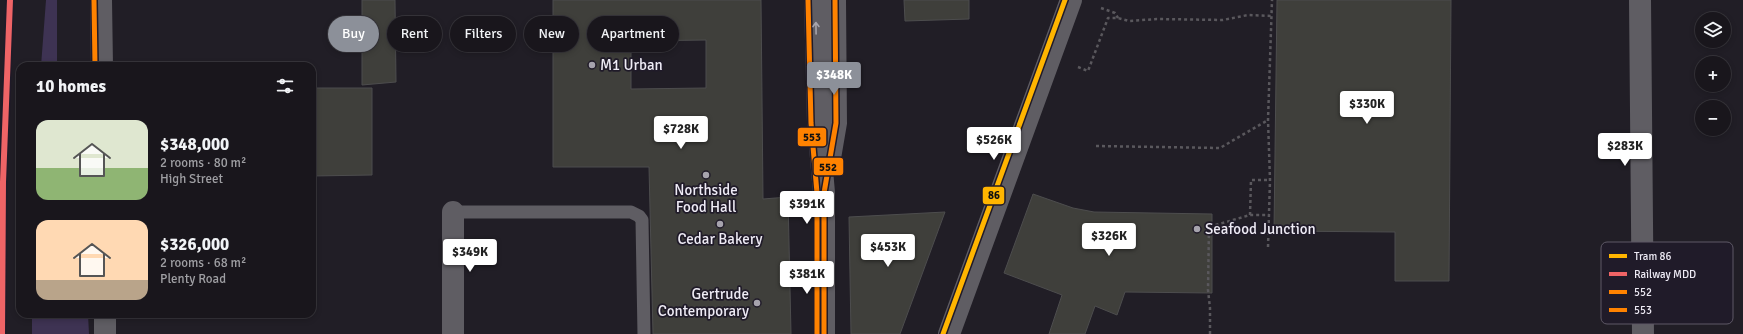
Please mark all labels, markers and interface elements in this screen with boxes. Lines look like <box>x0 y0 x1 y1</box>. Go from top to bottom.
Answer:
map controls <box>1695 12 1731 136</box>
button: layers <box>1695 12 1731 48</box>
chip: Buy <box>328 16 379 52</box>
chip: Rent <box>387 16 442 52</box>
chip: Filters <box>450 16 516 52</box>
chip: New <box>524 16 579 52</box>
chip: Apartment <box>587 16 679 52</box>
one-way arrow <box>812 22 820 35</box>
place label: M1 Urban <box>600 56 663 74</box>
button: + <box>1695 56 1731 92</box>
marker: M1 Urban <box>587 60 597 70</box>
pin: $348K <box>806 62 862 96</box>
text: $348K <box>816 67 852 83</box>
icon: filters <box>274 75 296 97</box>
text: 10 homes <box>36 76 106 97</box>
pin: $330K <box>1339 91 1395 125</box>
text: $330K <box>1349 96 1385 112</box>
button: − <box>1695 100 1731 136</box>
pin: $728K <box>653 116 709 150</box>
text: $728K <box>663 121 699 137</box>
line badge: 553 <box>797 127 827 147</box>
pin: $526K <box>966 127 1022 161</box>
text: 553 <box>803 131 821 144</box>
text: $526K <box>976 132 1012 148</box>
pin: $283K <box>1597 133 1653 167</box>
text: $348,000 <box>160 134 229 155</box>
icon: home <box>68 136 116 184</box>
text: $283K <box>1607 138 1643 154</box>
text: 2 rooms · 80 m² <box>160 155 246 171</box>
line badge: 552 <box>813 157 844 176</box>
text: 552 <box>819 161 837 174</box>
marker: Northside Food Hall <box>701 170 711 180</box>
text: High Street <box>160 171 223 187</box>
place label: Northside Food Hall <box>674 181 738 216</box>
line badge: 86 <box>982 186 1005 205</box>
text: 86 <box>988 189 1000 202</box>
pin: $391K <box>779 191 835 225</box>
text: $391K <box>789 196 825 212</box>
marker: Cedar Bakery <box>715 219 725 229</box>
place label: Seafood Junction <box>1205 220 1316 238</box>
pin: $326K <box>1081 223 1137 257</box>
marker: Seafood Junction <box>1192 224 1202 234</box>
text: $326K <box>1091 228 1127 244</box>
place label: Cedar Bakery <box>677 230 763 248</box>
text: $326,000 <box>160 234 229 255</box>
pin: $453K <box>860 234 916 268</box>
icon: home <box>68 236 116 284</box>
pin: $349K <box>442 239 498 273</box>
text: $453K <box>870 239 906 255</box>
legend <box>1601 242 1733 324</box>
text: $349K <box>452 244 488 260</box>
text: Tram 86 <box>1634 250 1672 263</box>
text: 2 rooms · 68 m² <box>160 255 246 271</box>
pin: $381K <box>779 261 835 295</box>
text: $381K <box>789 266 825 282</box>
text: Railway MDD <box>1634 268 1696 281</box>
text: Plenty Road <box>160 271 226 287</box>
place label: Gertrude Contemporary <box>658 285 749 320</box>
text: 552 <box>1634 286 1652 299</box>
marker: Gertrude Contemporary <box>752 298 762 308</box>
text: 553 <box>1634 304 1652 317</box>

